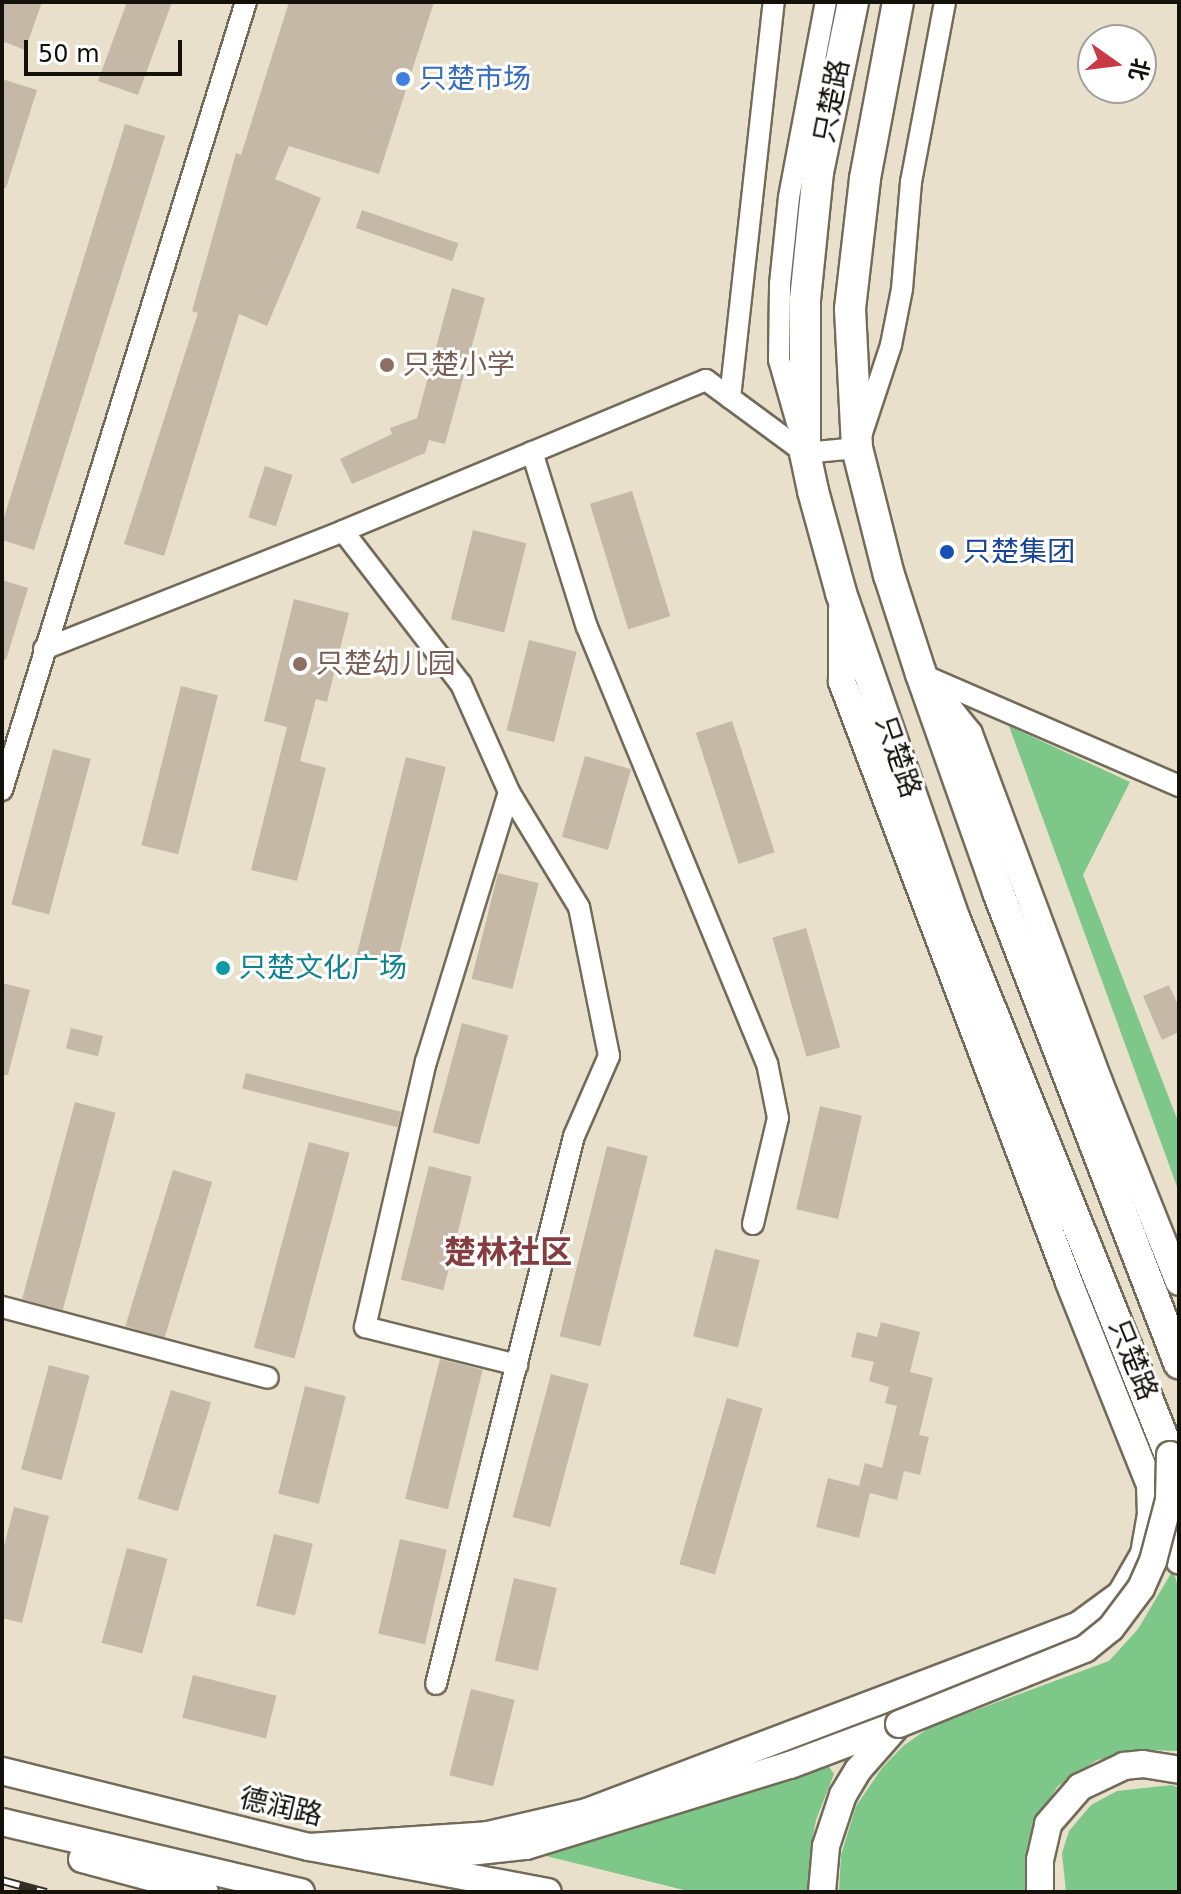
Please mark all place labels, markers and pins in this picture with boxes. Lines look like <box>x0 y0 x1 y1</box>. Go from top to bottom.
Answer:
place label: 只楚市场 <box>419 62 531 96</box>
marker: 只楚市场 <box>394 70 412 88</box>
place label: 只楚小学 <box>403 348 515 382</box>
marker: 只楚小学 <box>378 356 396 374</box>
place label: 只楚集团 <box>963 535 1075 569</box>
marker: 只楚集团 <box>938 543 956 561</box>
place label: 只楚幼儿园 <box>316 647 456 681</box>
marker: 只楚幼儿园 <box>291 655 309 673</box>
place label: 只楚文化广场 <box>239 951 407 985</box>
marker: 只楚文化广场 <box>214 959 232 977</box>

